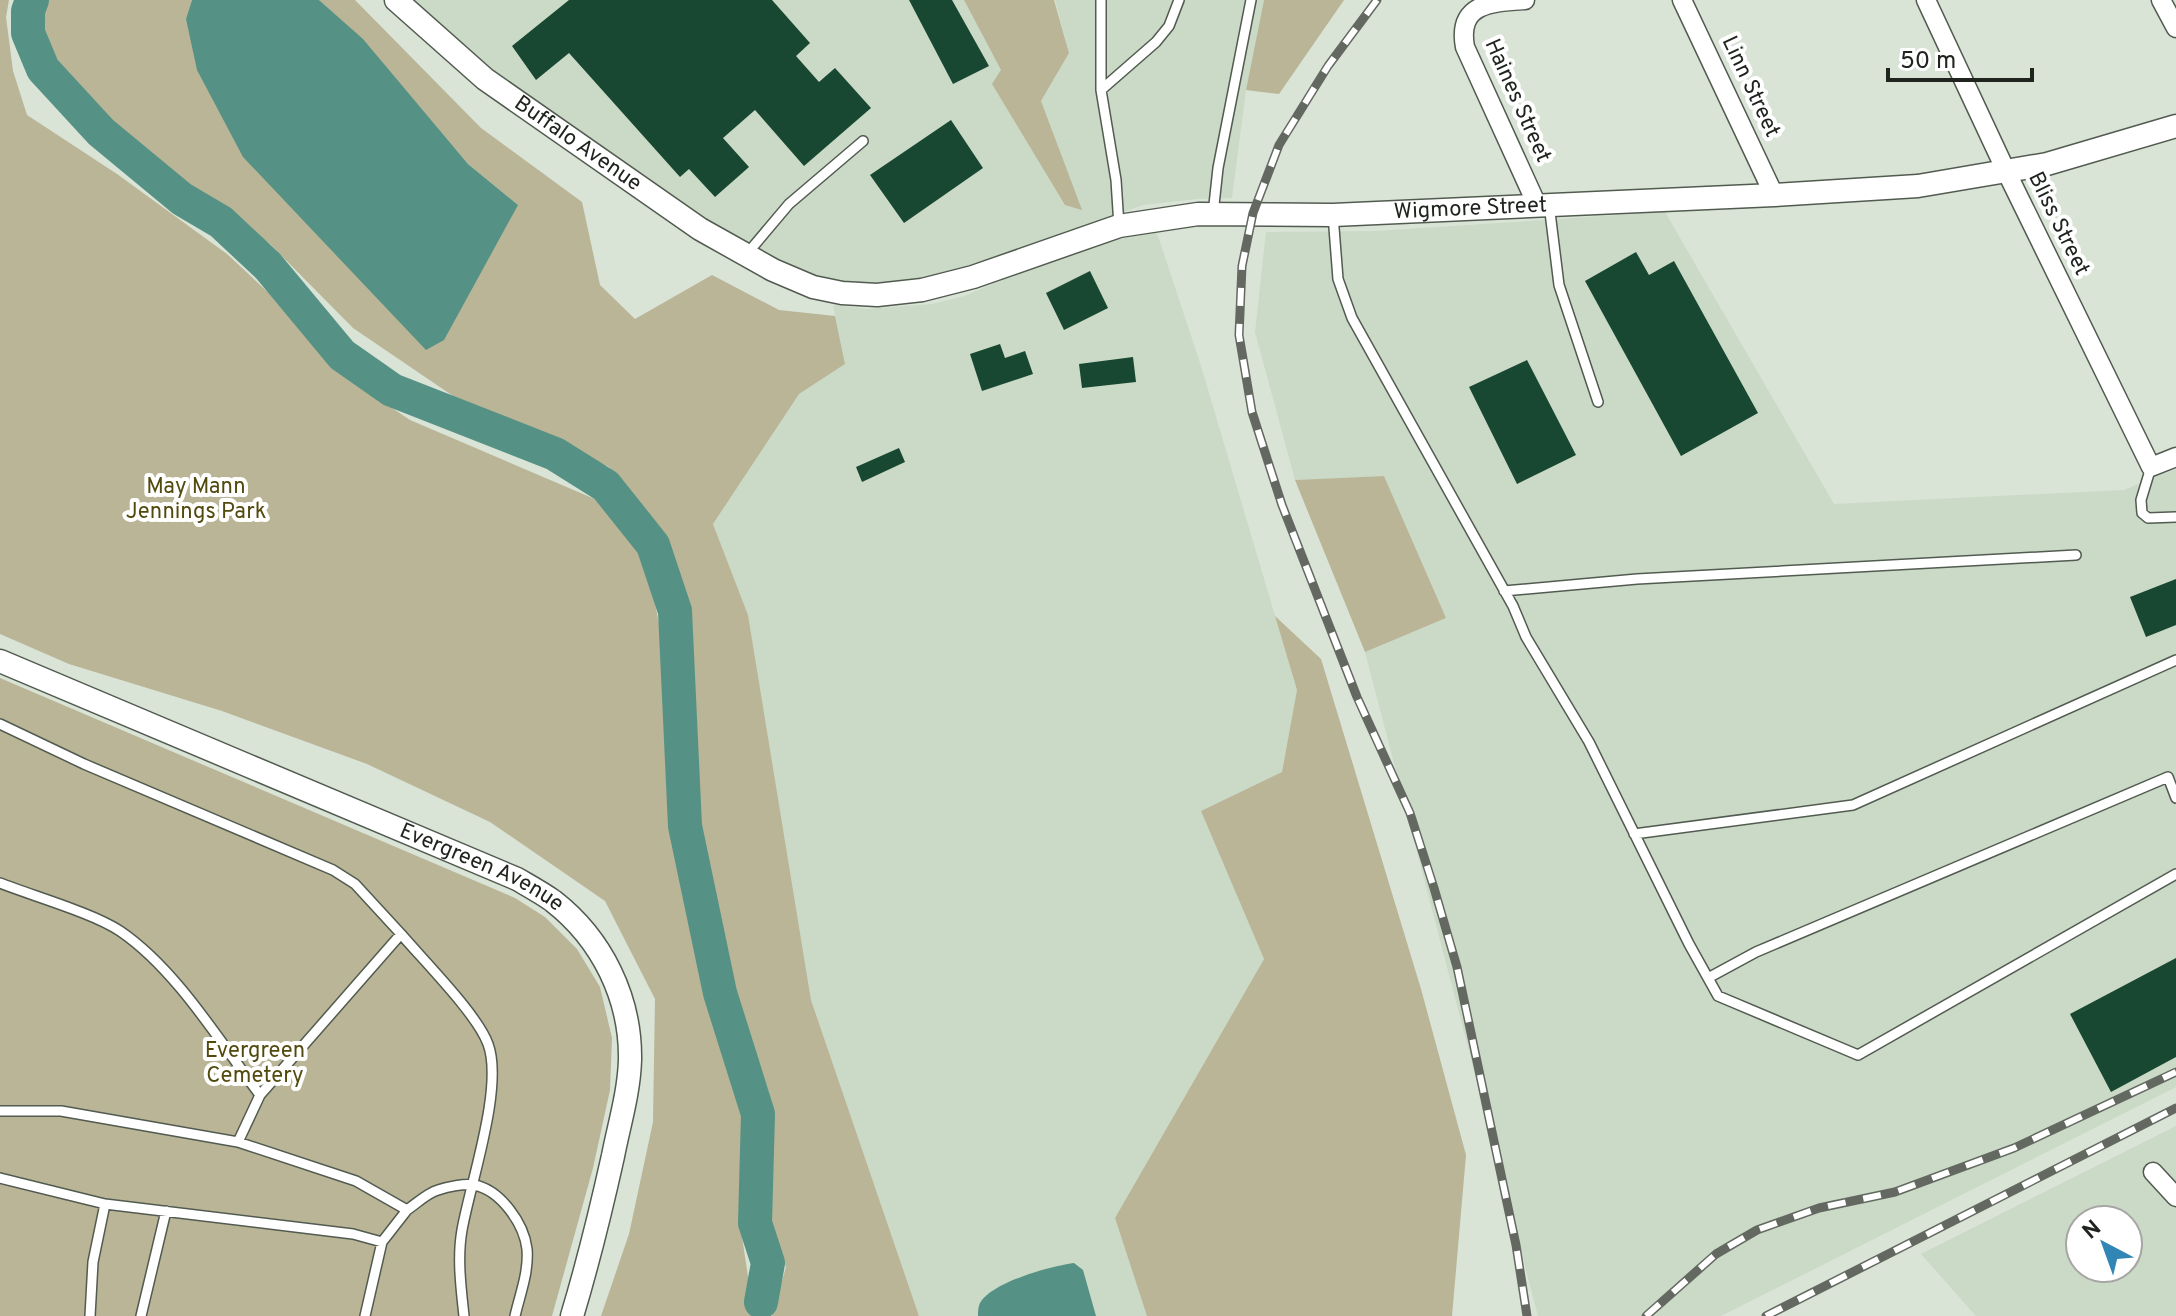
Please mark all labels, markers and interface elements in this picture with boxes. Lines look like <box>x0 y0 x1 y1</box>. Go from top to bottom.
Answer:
street label: Linn Street <box>1715 32 1785 142</box>
scale bar <box>1888 32 2032 82</box>
street label: Haines Street <box>1478 35 1556 167</box>
text: 50 m <box>1900 47 1956 77</box>
street label: Buffalo Avenue <box>509 90 647 197</box>
street label: Bliss Street <box>2021 168 2095 280</box>
street label: Wigmore Street <box>1393 192 1548 226</box>
park label: May Mann Jennings Park <box>126 474 266 526</box>
street label: Evergreen Avenue <box>395 818 569 918</box>
park label: Evergreen Cemetery <box>205 1038 305 1090</box>
north arrow <box>2064 1204 2144 1284</box>
text: N <box>2078 1215 2107 1246</box>

